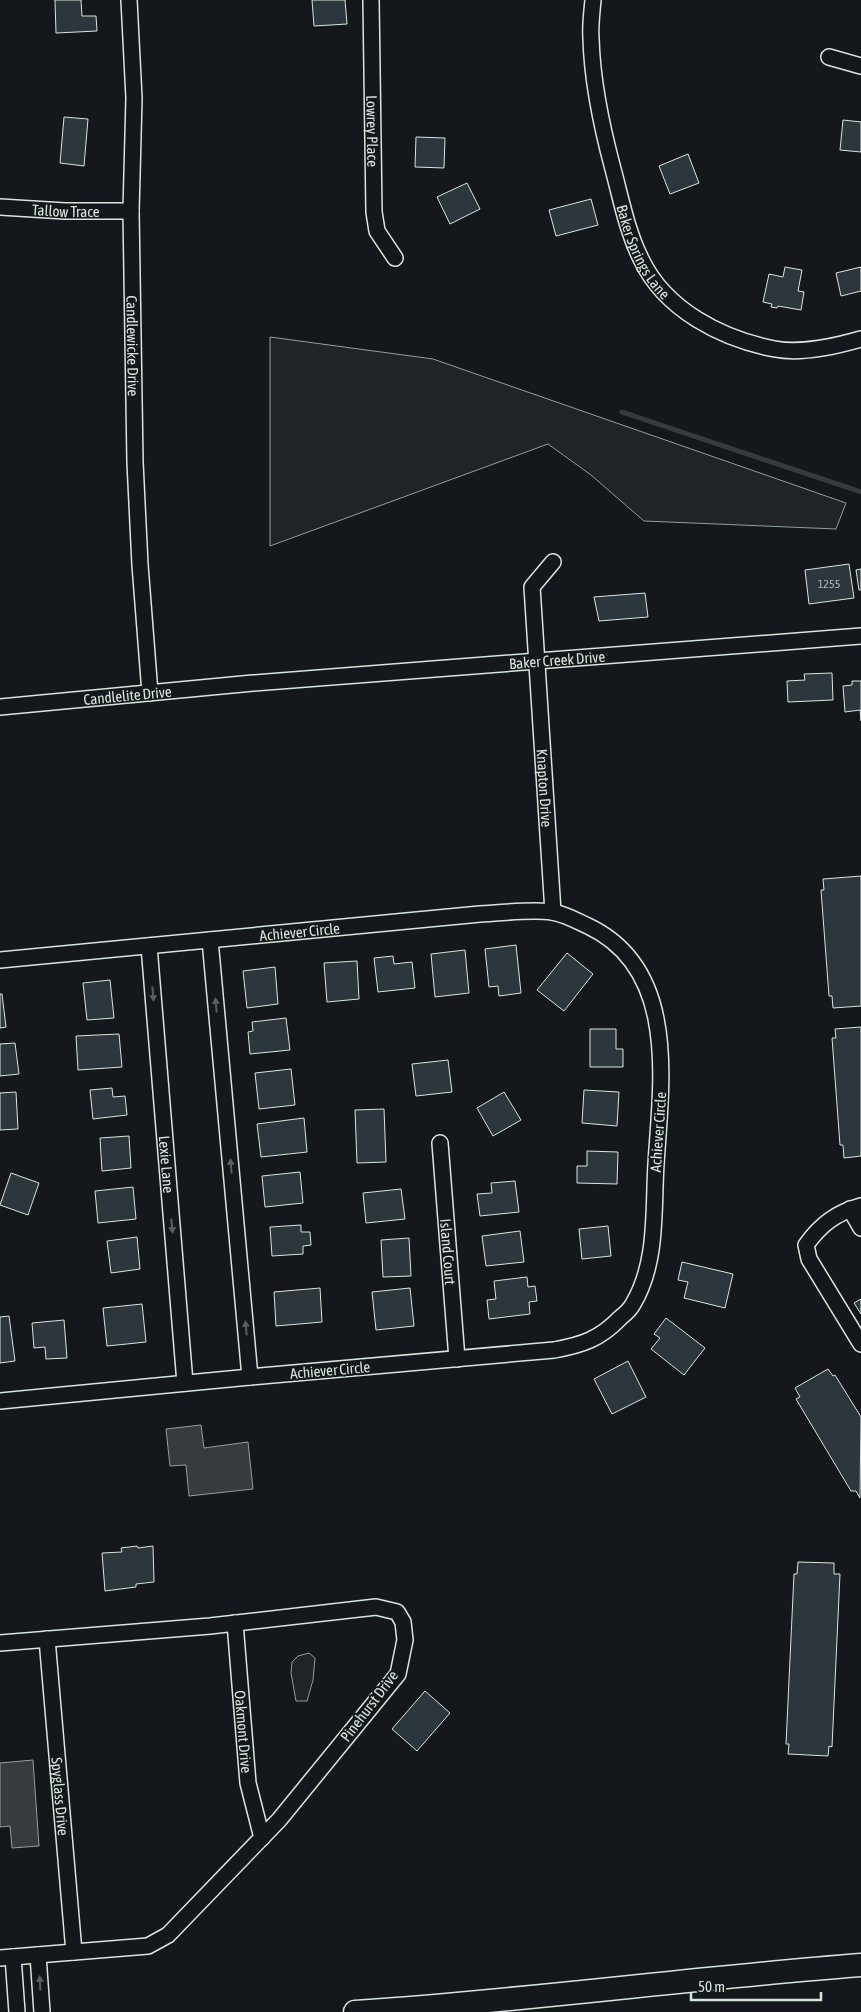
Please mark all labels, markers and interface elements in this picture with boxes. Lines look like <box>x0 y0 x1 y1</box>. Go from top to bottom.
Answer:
street label: Lowrey Place <box>364 95 382 167</box>
street label: Tallow Trace <box>32 200 100 220</box>
street label: Baker Springs Lane <box>614 203 674 302</box>
street label: Candlewicke Drive <box>124 295 142 397</box>
house number: 1255 <box>818 577 840 591</box>
street label: Baker Creek Drive <box>508 647 606 672</box>
street label: Candlelite Drive <box>83 682 172 708</box>
street label: Knapton Drive <box>534 748 556 828</box>
street label: Achiever Circle <box>259 919 341 944</box>
one-way arrow <box>149 987 157 1003</box>
one-way arrow <box>212 996 220 1012</box>
street label: Achiever Circle <box>647 1091 669 1173</box>
street label: Lexie Lane <box>156 1135 178 1194</box>
one-way arrow <box>227 1158 235 1174</box>
one-way arrow <box>168 1218 176 1234</box>
street label: Island Court <box>437 1218 460 1285</box>
one-way arrow <box>241 1320 249 1336</box>
street label: Achiever Circle <box>289 1358 371 1382</box>
street label: Pinehurst Drive <box>337 1667 401 1745</box>
street label: Oakmont Drive <box>232 1690 256 1774</box>
street label: Spyglass Drive <box>49 1756 72 1837</box>
scale bar <box>691 1970 821 2002</box>
one-way arrow <box>36 1975 44 1991</box>
text: 50 m <box>698 1978 725 1995</box>

